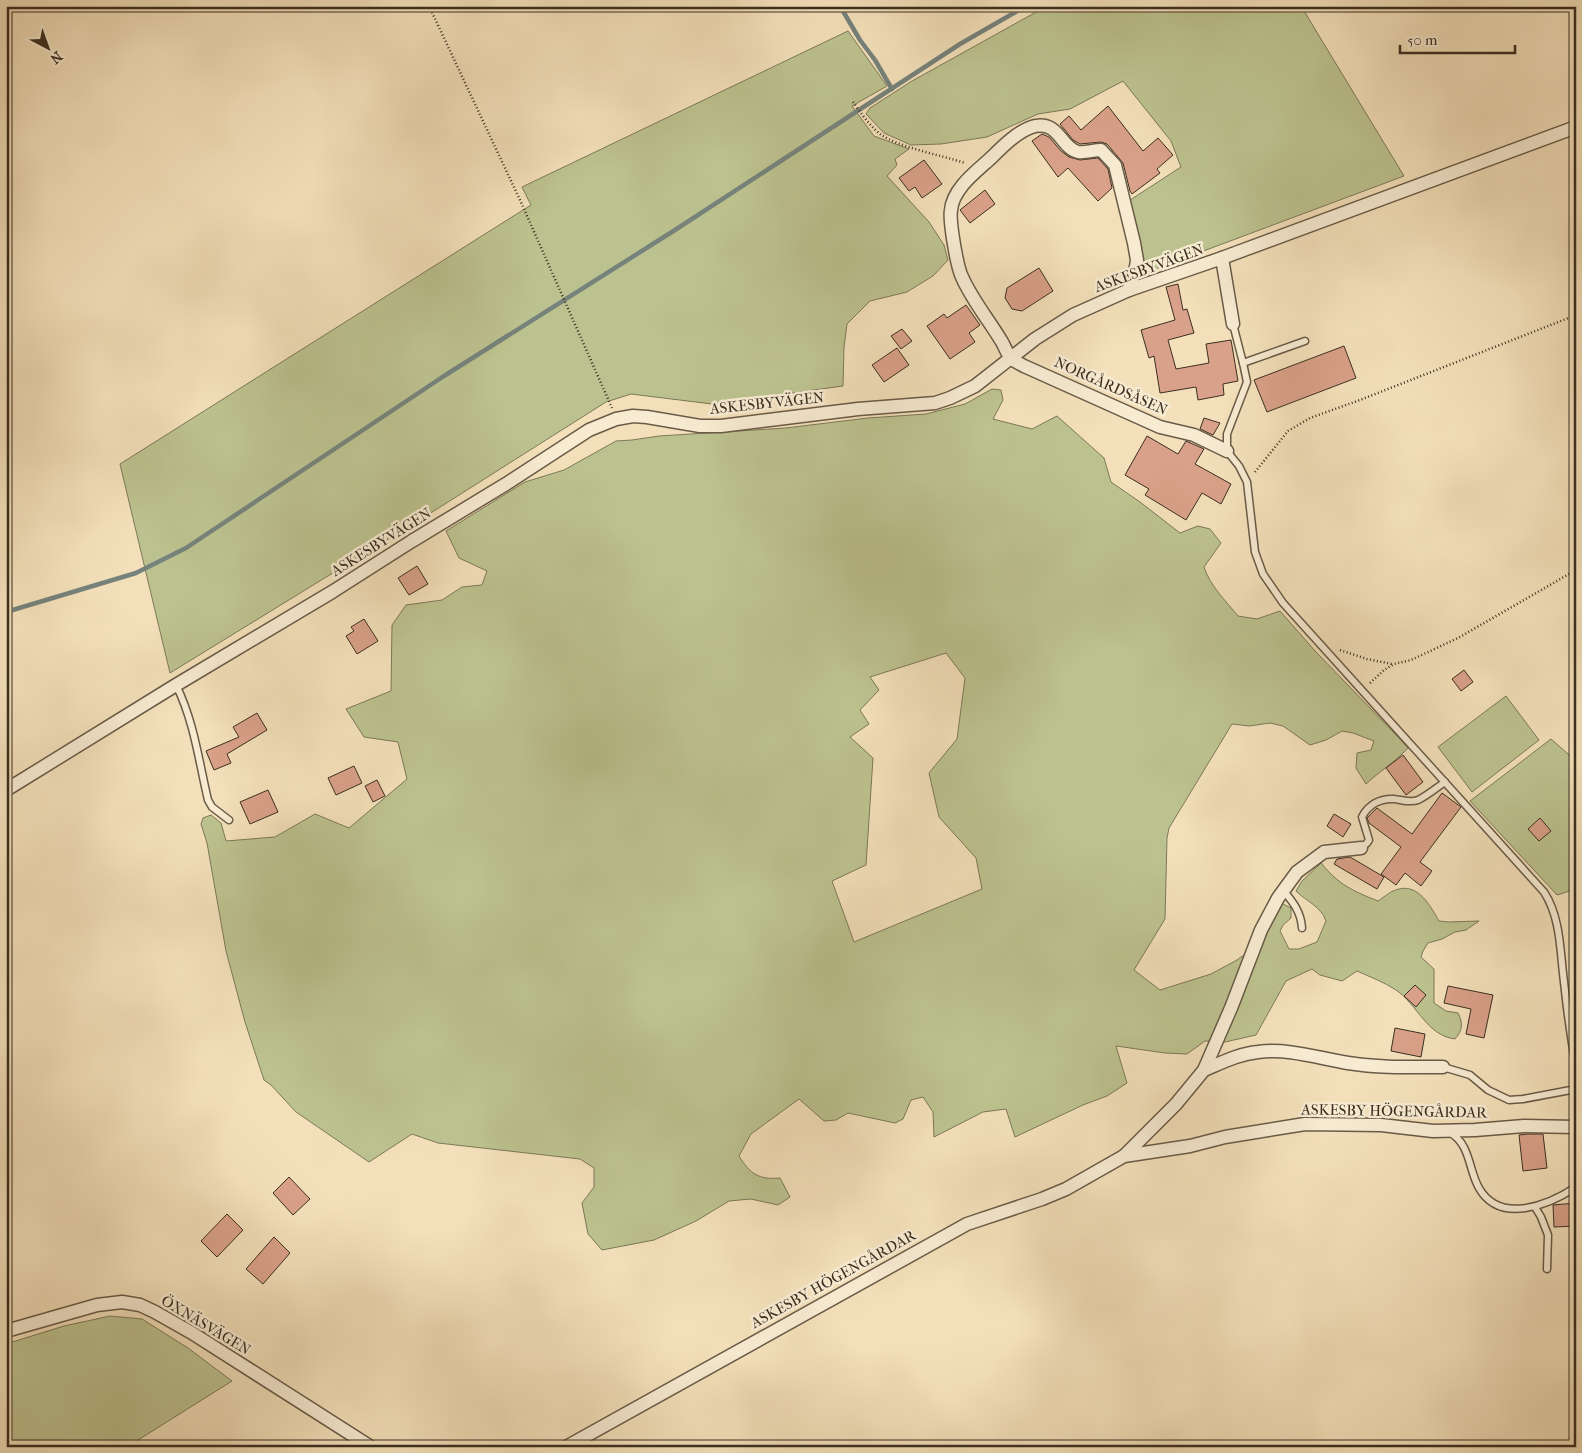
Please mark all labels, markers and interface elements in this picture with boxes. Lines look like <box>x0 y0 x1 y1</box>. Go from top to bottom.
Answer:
north arrow <box>22 22 72 72</box>
scale bar <box>1400 22 1514 54</box>
text: 50 m <box>1407 31 1438 49</box>
text: N <box>46 48 66 68</box>
street label: ASKESBYVÄGEN <box>1091 240 1207 296</box>
street label: NORGÅRDSÅSEN <box>1052 353 1171 419</box>
street label: ASKESBYVÄGEN <box>708 388 826 418</box>
street label: ASKESBYVÄGEN <box>327 504 435 581</box>
street label: ASKESBY HÖGENGÅRDAR <box>1300 1100 1488 1122</box>
street label: ASKESBY HÖGENGÅRDAR <box>747 1226 920 1332</box>
street label: ÖXNÄSVÄGEN <box>158 1291 255 1359</box>

